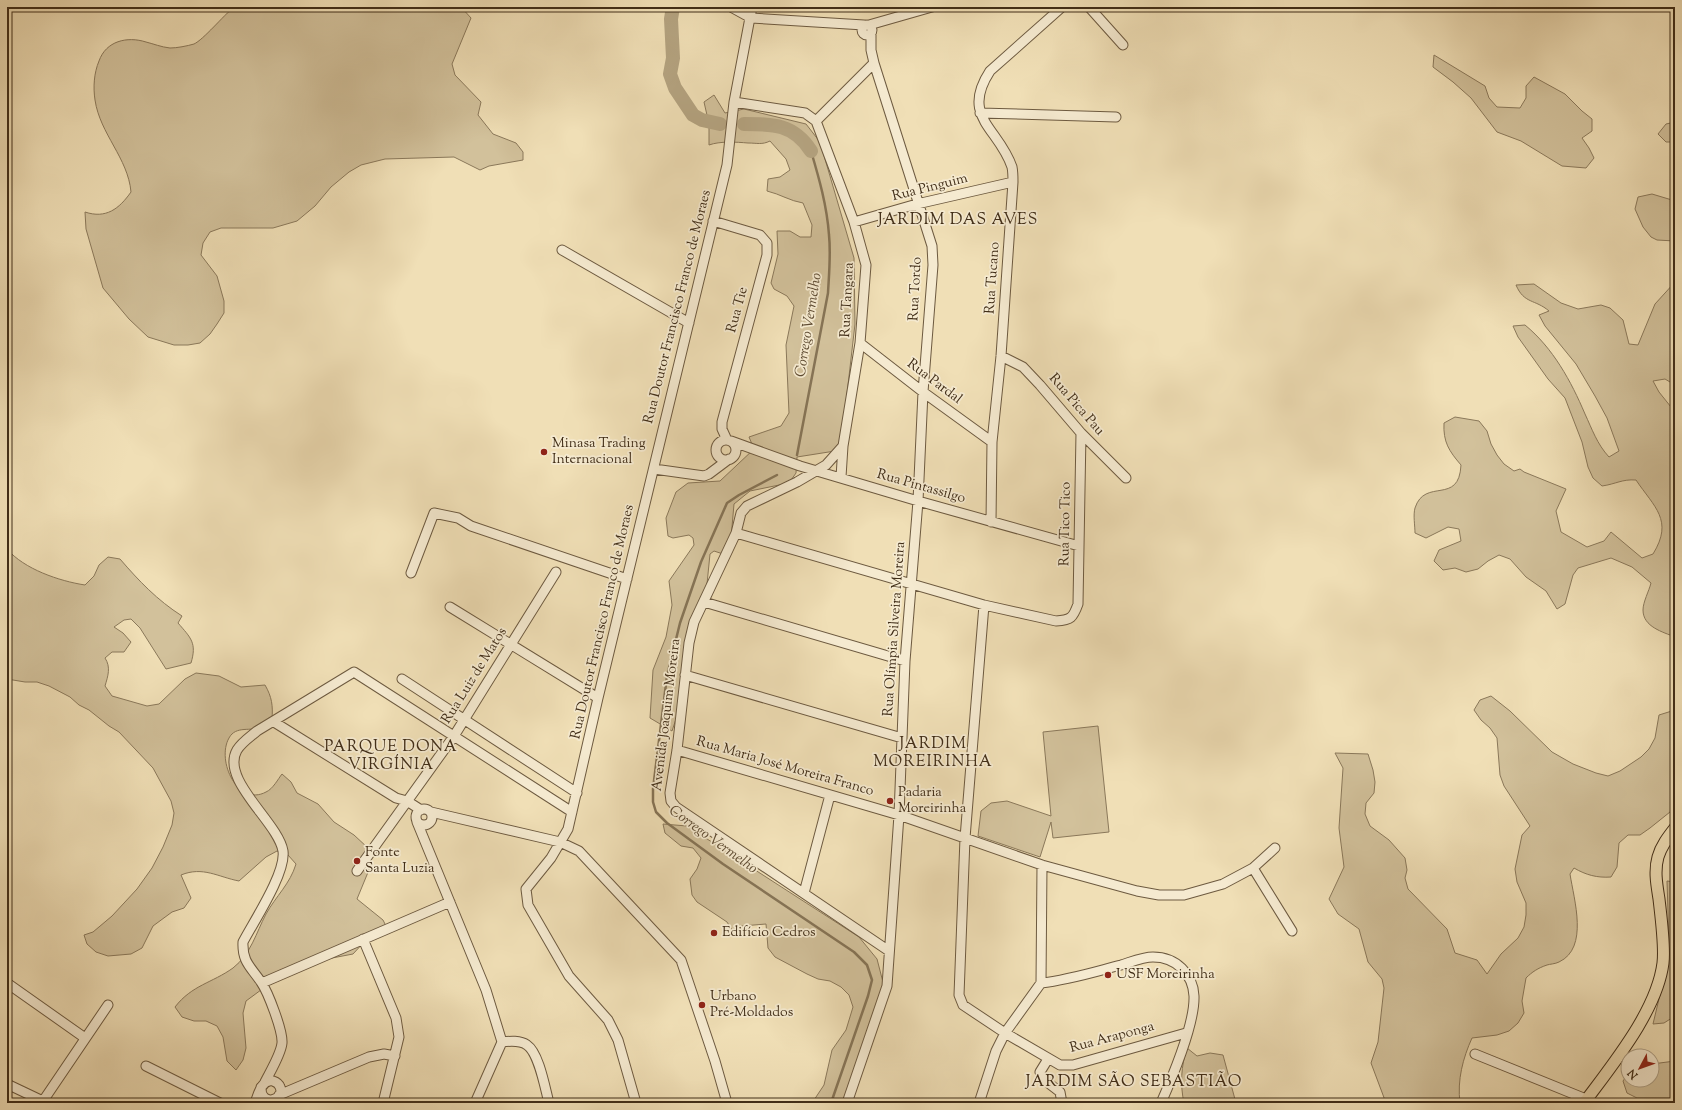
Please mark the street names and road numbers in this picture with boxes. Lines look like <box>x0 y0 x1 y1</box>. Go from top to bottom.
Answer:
street label: Rua Pinguim <box>890 169 970 207</box>
street label: Rua Doutor Francisco Franco de Moraes <box>639 188 717 426</box>
street label: Rua Tucano <box>980 241 1006 315</box>
street label: Rua Tordo <box>904 256 928 322</box>
street label: Rua Tangara <box>836 261 860 338</box>
street label: Rua Tie <box>722 285 754 335</box>
street label: Rua Pardal <box>902 355 966 409</box>
street label: Rua Pica Pau <box>1043 370 1109 440</box>
street label: Rua Pintassilgo <box>874 465 968 509</box>
street label: Rua Tico Tico <box>1055 481 1077 566</box>
street label: Rua Doutor Francisco Franco de Moraes <box>566 503 640 741</box>
street label: Rua Olímpia Silveira Moreira <box>879 540 911 717</box>
street label: Rua Luiz de Matos <box>437 624 513 728</box>
street label: Avenida Joaquim Moreira <box>648 637 686 792</box>
street label: Rua Maria José Moreira Franco <box>694 732 876 802</box>
street label: Rua Araponga <box>1068 1017 1157 1059</box>

